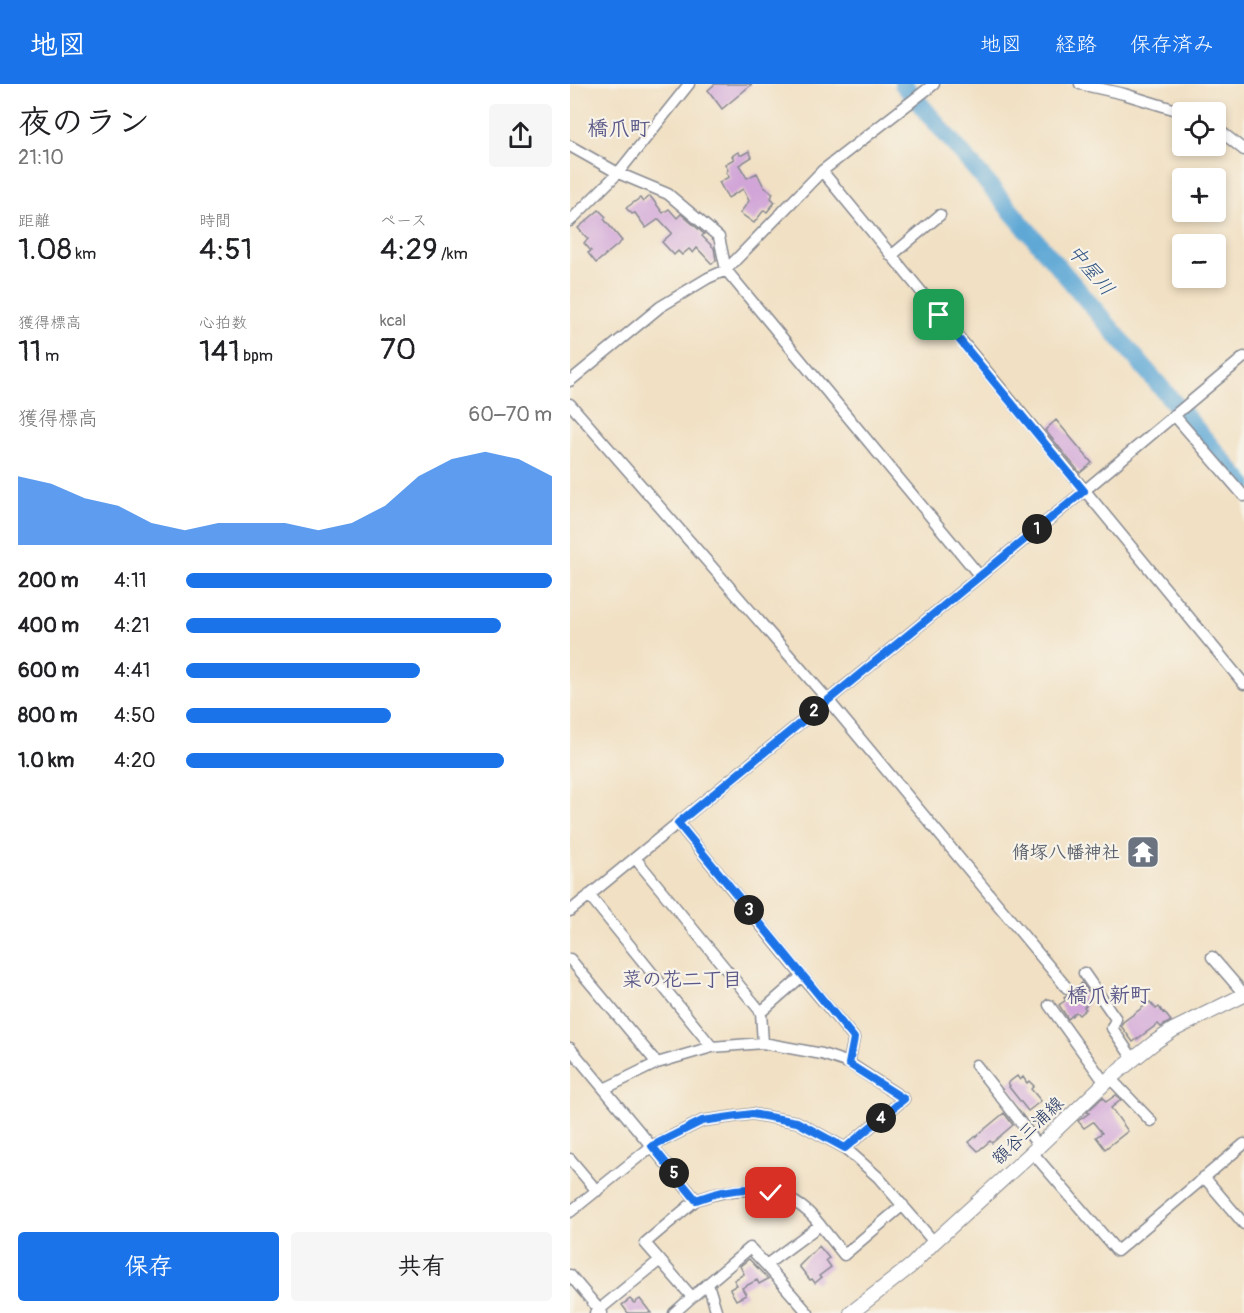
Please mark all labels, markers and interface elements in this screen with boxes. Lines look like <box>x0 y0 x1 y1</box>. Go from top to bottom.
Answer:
text: 地図 <box>30 28 86 63</box>
text: 地図 <box>980 31 1022 58</box>
text: 経路 <box>1055 31 1097 58</box>
text: 保存済み <box>1130 31 1214 58</box>
text: 夜のラン <box>18 102 150 143</box>
map controls <box>1172 102 1226 288</box>
button: locate <box>1172 102 1226 156</box>
button: share <box>489 104 552 167</box>
district label: 橋爪町 <box>588 115 651 142</box>
text: 21:10 <box>18 145 64 170</box>
button: + <box>1172 168 1226 222</box>
text: 距離 <box>18 211 50 231</box>
text: 時間 <box>199 211 231 231</box>
text: ペース <box>380 211 427 231</box>
text: 1.08 <box>18 231 72 268</box>
text: 4:51 <box>199 231 252 268</box>
text: 4:29 <box>380 231 438 268</box>
button: − <box>1172 234 1226 288</box>
water label: 中屋川 <box>1062 239 1120 301</box>
text: km <box>72 244 96 264</box>
text: /km <box>438 244 468 264</box>
pin <box>913 289 964 340</box>
icon: arrive <box>922 298 955 331</box>
text: kcal <box>380 311 406 331</box>
text: 獲得標高 <box>18 313 82 333</box>
text: 心拍数 <box>199 313 247 333</box>
text: 70 <box>380 331 416 368</box>
text: 11 <box>18 333 41 370</box>
text: 141 <box>199 333 240 370</box>
text: m <box>41 346 59 366</box>
text: bpm <box>240 346 273 366</box>
text: 60–70 m <box>469 402 552 427</box>
text: 獲得標高 <box>18 406 98 431</box>
pin: 1 <box>1022 514 1052 544</box>
text: 1 <box>1034 519 1040 539</box>
text: 200 m <box>18 568 79 593</box>
text: 4:11 <box>114 568 147 593</box>
text: 400 m <box>18 613 79 638</box>
text: 4:21 <box>114 613 150 638</box>
text: 600 m <box>18 658 79 683</box>
text: 4:41 <box>114 658 150 683</box>
pin: 2 <box>799 696 829 726</box>
text: 2 <box>810 701 818 721</box>
text: 800 m <box>18 703 78 728</box>
text: 4:50 <box>114 703 155 728</box>
text: 1.0 km <box>18 748 74 773</box>
text: 4:20 <box>114 748 156 773</box>
temple icon: 脩塚八幡神社 <box>1125 834 1161 870</box>
place label: 脩塚八幡神社 <box>1012 841 1120 864</box>
pin: 3 <box>734 895 764 925</box>
text: 3 <box>745 900 753 920</box>
district label: 菜の花二丁目 <box>622 967 742 992</box>
district label: 橋爪新町 <box>1067 982 1151 1009</box>
street label: 額谷三浦線 <box>987 1092 1069 1170</box>
pin: 4 <box>866 1103 896 1133</box>
text: 4 <box>876 1108 886 1128</box>
pin: 5 <box>659 1158 689 1188</box>
text: 5 <box>670 1163 678 1183</box>
pin <box>745 1167 796 1218</box>
icon: check <box>754 1176 787 1209</box>
button: 保存 <box>18 1232 279 1301</box>
button: 共有 <box>291 1232 552 1301</box>

